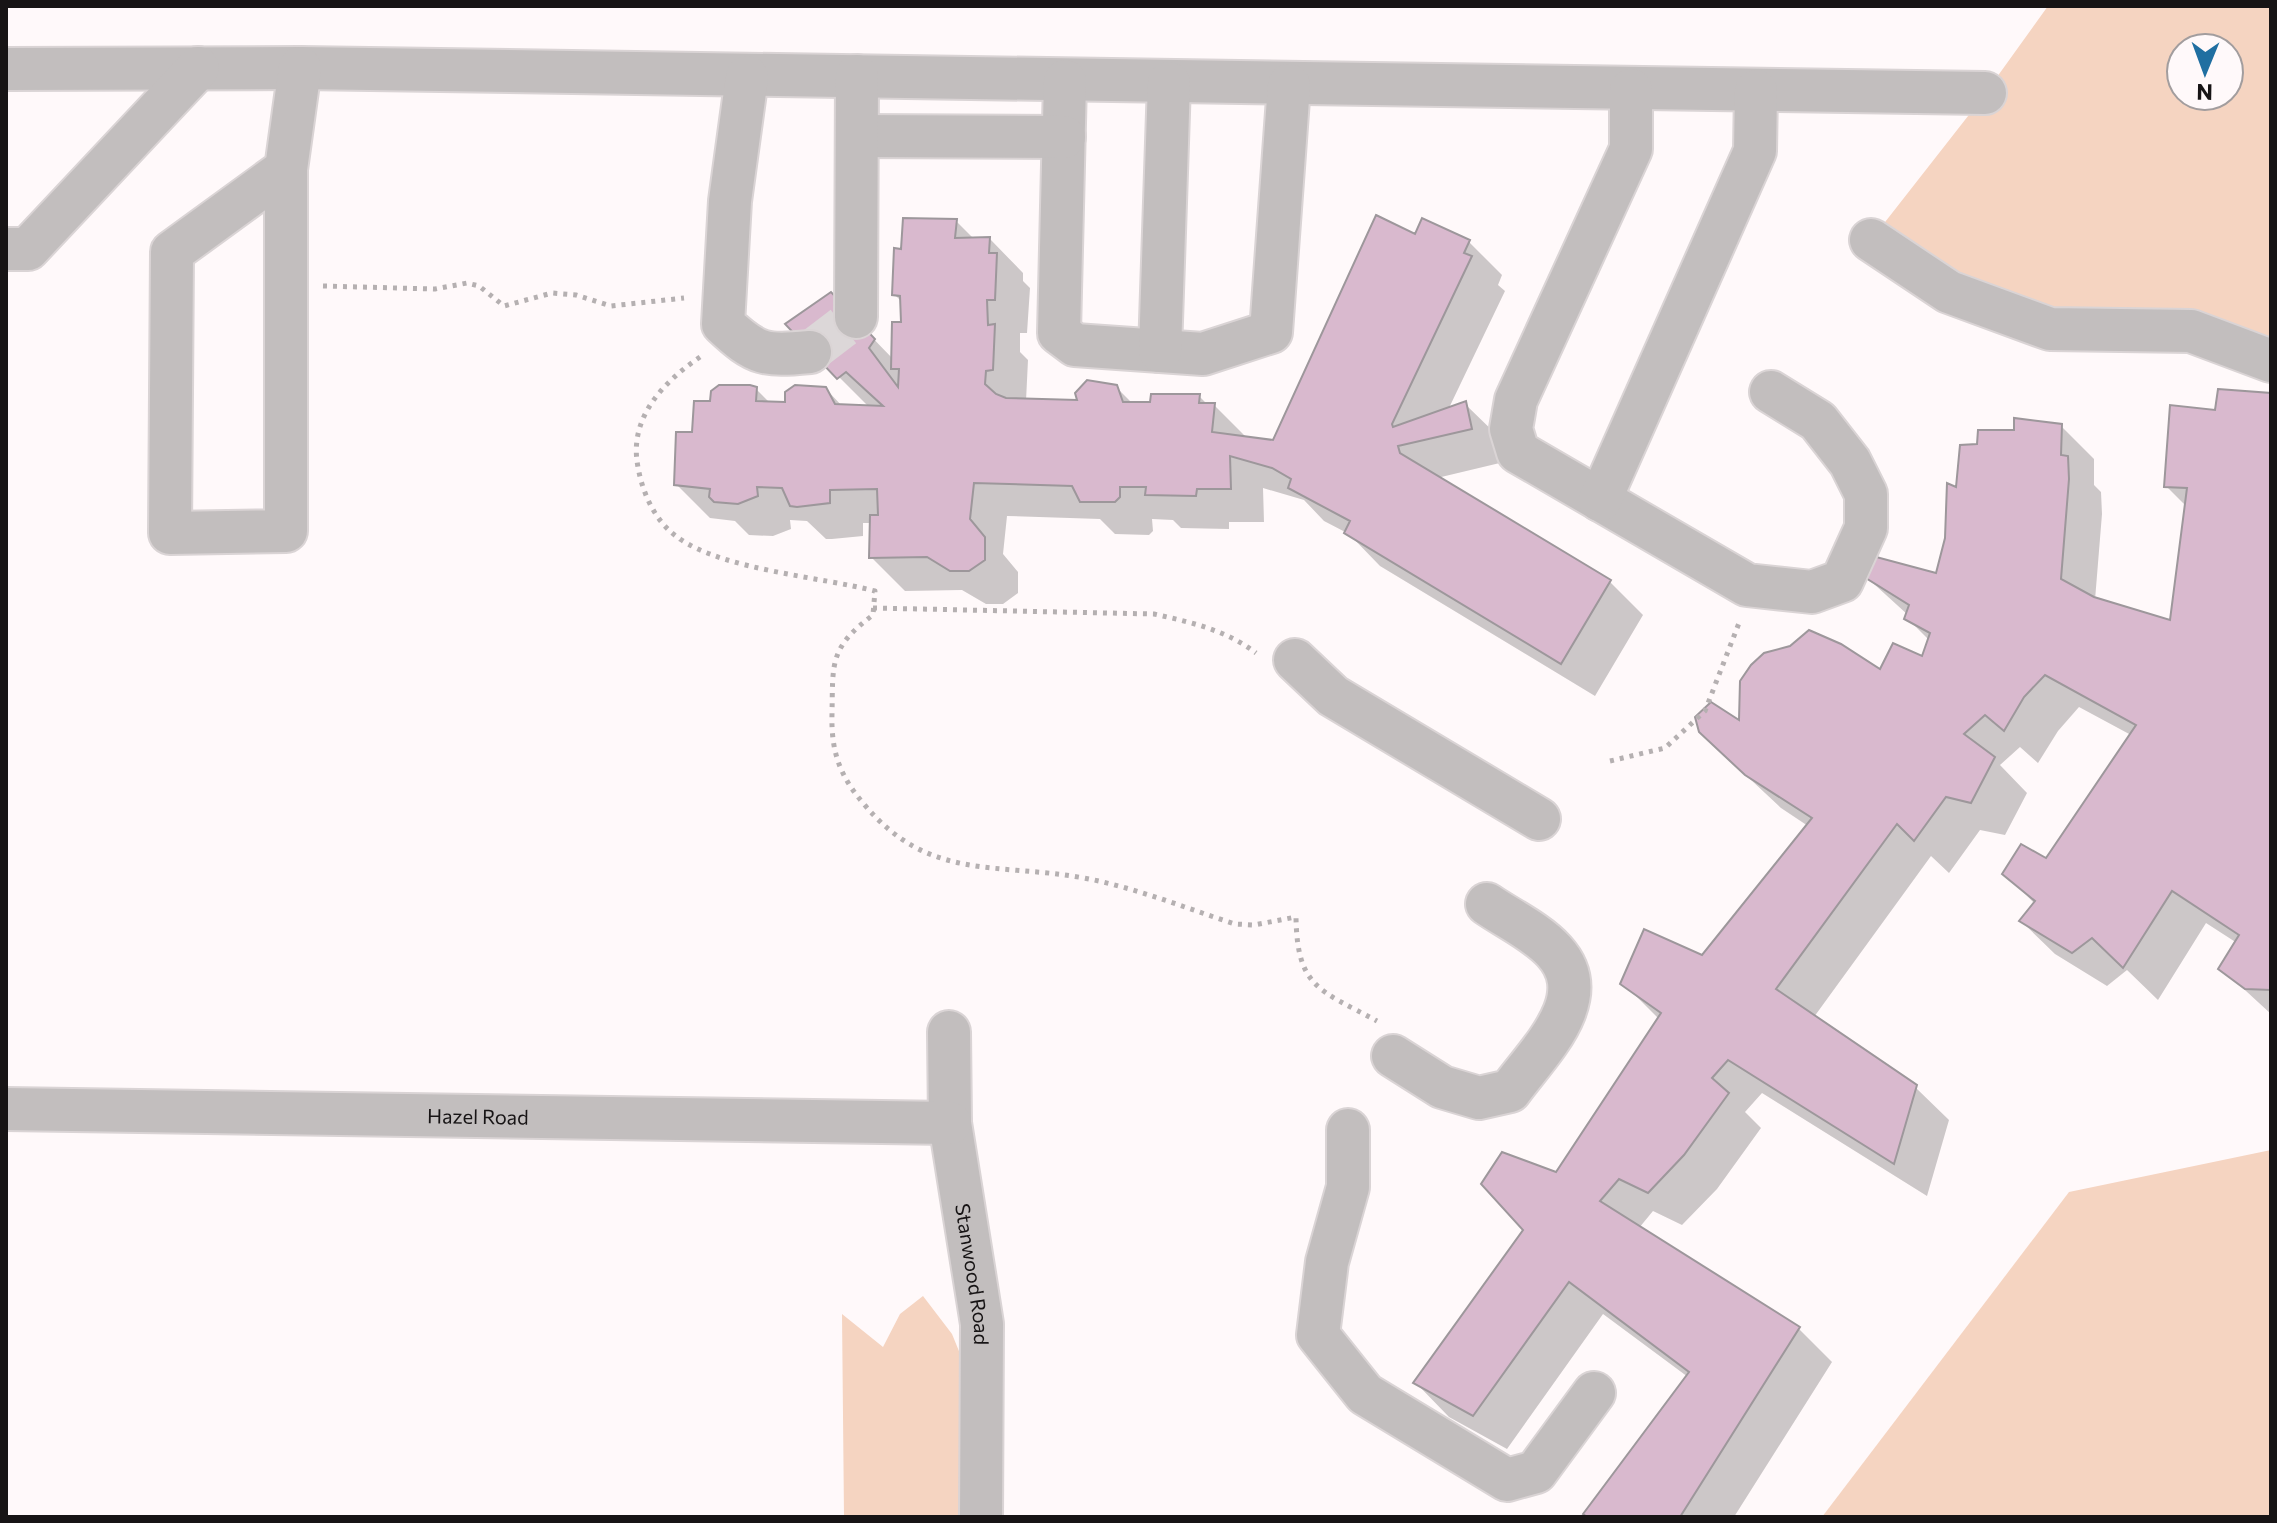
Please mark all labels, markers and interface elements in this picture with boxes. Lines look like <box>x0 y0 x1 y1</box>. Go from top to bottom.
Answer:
north arrow <box>2165 32 2245 112</box>
text: N <box>2196 79 2213 106</box>
street label: Hazel Road <box>427 1103 529 1129</box>
street label: Stanwood Road <box>951 1202 994 1345</box>

